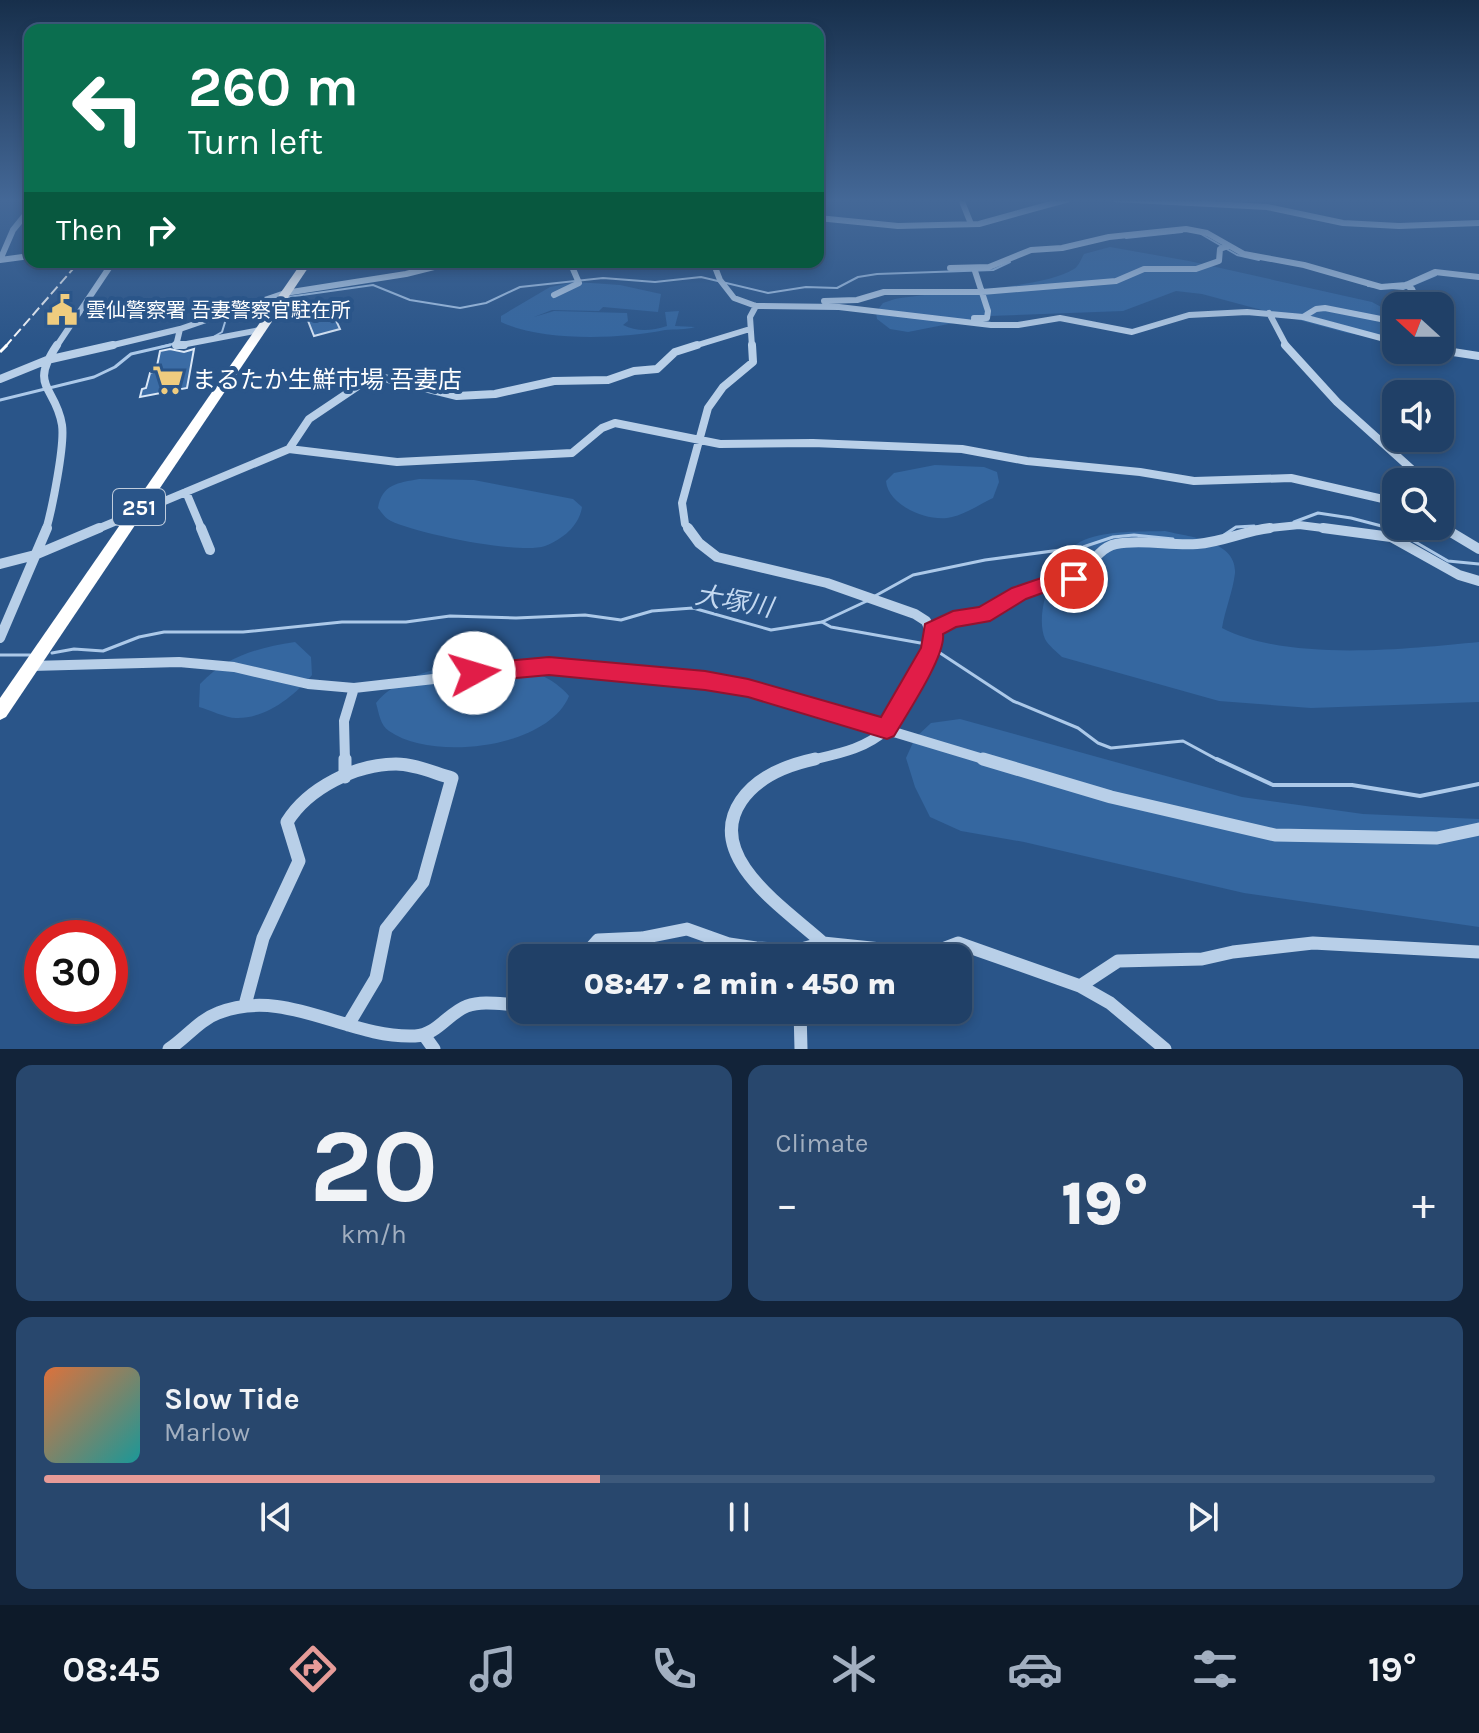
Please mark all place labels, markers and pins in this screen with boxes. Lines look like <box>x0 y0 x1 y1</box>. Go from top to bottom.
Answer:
public building icon: 雲仙警察署 吾妻警察官駐在所 <box>45 293 79 327</box>
place label: 雲仙警察署 吾妻警察官駐在所 <box>86 299 351 322</box>
supermarket icon: まるたか生鮮市場 吾妻店 <box>151 363 185 397</box>
place label: まるたか生鮮市場 吾妻店 <box>192 366 462 394</box>
pin <box>1040 545 1108 613</box>

